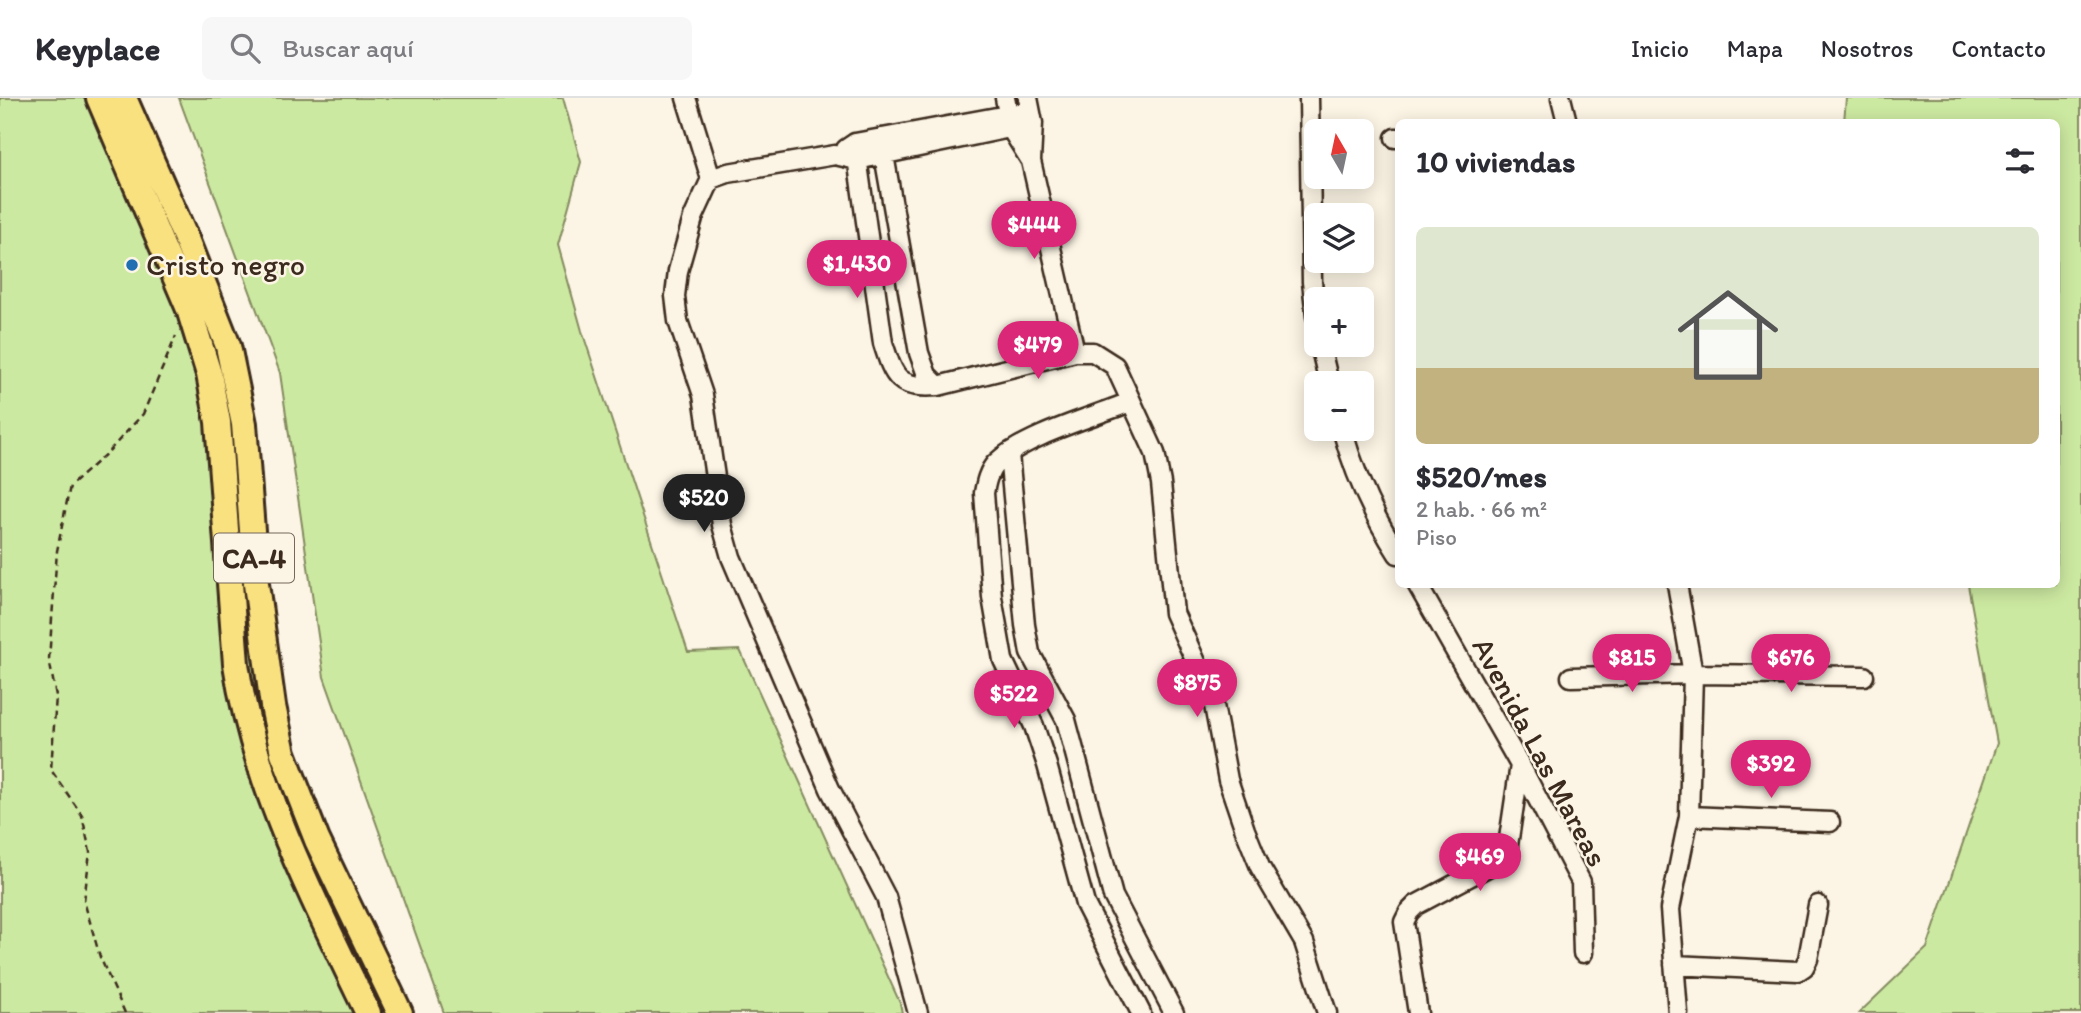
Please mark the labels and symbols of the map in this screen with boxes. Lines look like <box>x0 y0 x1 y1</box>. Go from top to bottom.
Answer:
north arrow <box>1304 119 1374 189</box>
pin: $444 <box>993 202 1075 261</box>
pin: $1,430 <box>800 240 914 300</box>
place label: Cristo negro <box>146 246 305 283</box>
marker: Cristo negro <box>124 257 140 273</box>
pin: $479 <box>997 322 1079 381</box>
pin: $520 <box>663 474 745 534</box>
road number: CA-4 <box>214 533 294 582</box>
street label: Avenida Las Mareas <box>1464 631 1616 873</box>
pin: $815 <box>1591 634 1673 694</box>
pin: $676 <box>1750 634 1832 694</box>
pin: $875 <box>1156 660 1238 719</box>
pin: $522 <box>973 670 1055 730</box>
pin: $392 <box>1730 740 1812 800</box>
pin: $469 <box>1439 834 1521 893</box>

